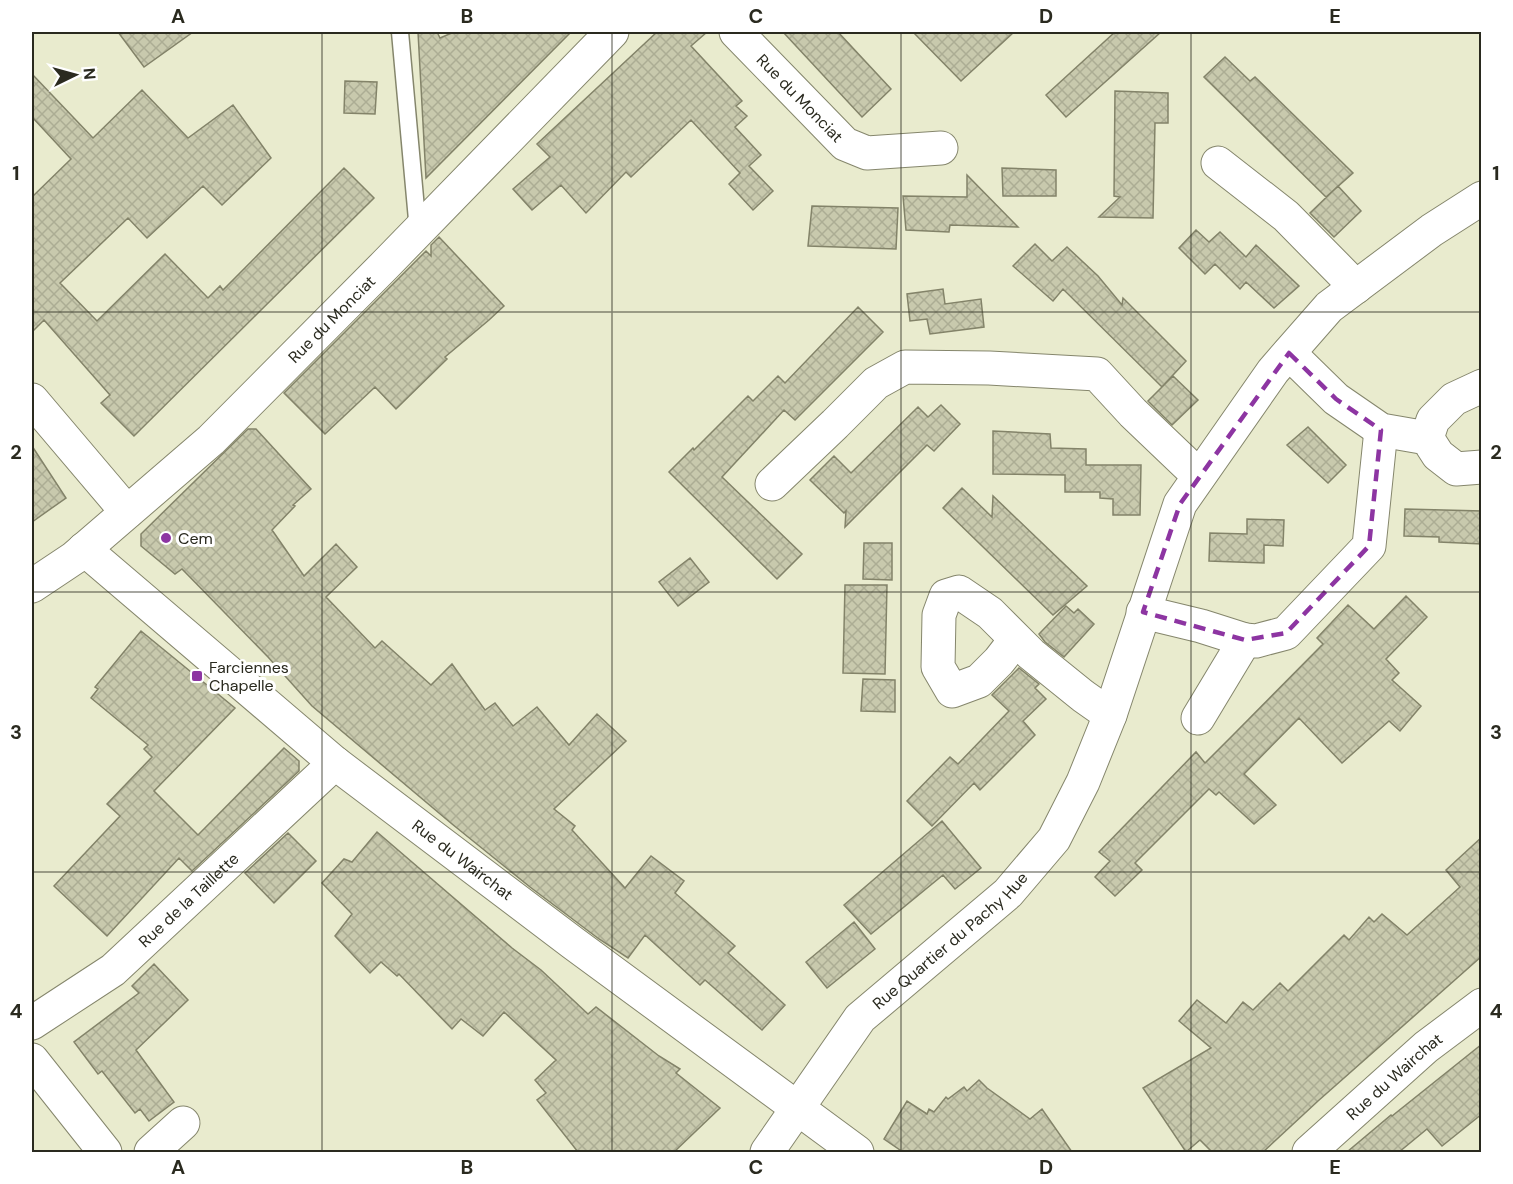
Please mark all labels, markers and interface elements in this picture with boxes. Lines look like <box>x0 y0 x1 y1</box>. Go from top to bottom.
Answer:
text: A <box>171 3 185 29</box>
text: B <box>461 3 473 29</box>
text: C <box>749 3 763 29</box>
text: D <box>1039 3 1053 29</box>
text: E <box>1329 3 1341 29</box>
north arrow <box>45 45 105 105</box>
street label: Rue du Monciat <box>752 49 848 147</box>
text: N <box>78 67 100 80</box>
text: 1 <box>12 160 20 186</box>
text: 1 <box>1492 160 1500 186</box>
street label: Rue du Monciat <box>283 271 380 367</box>
text: 2 <box>10 439 22 465</box>
text: 2 <box>1490 439 1502 465</box>
place label: Cem <box>178 528 213 549</box>
marker: Cem <box>159 531 173 545</box>
place label: Farciennes Chapelle <box>209 657 289 696</box>
marker: Farciennes Chapelle <box>190 669 204 683</box>
text: 3 <box>10 719 22 745</box>
text: 3 <box>1490 719 1502 745</box>
street label: Rue du Wairchat <box>408 815 518 905</box>
street label: Rue de la Taillette <box>134 848 243 952</box>
street label: Rue Quartier du Pachy Hue <box>868 867 1032 1014</box>
text: 4 <box>10 998 23 1024</box>
text: 4 <box>1490 998 1503 1024</box>
street label: Rue du Wairchat <box>1342 1028 1446 1124</box>
text: A <box>171 1154 185 1180</box>
text: B <box>461 1154 473 1180</box>
text: C <box>749 1154 763 1180</box>
text: D <box>1039 1154 1053 1180</box>
text: E <box>1329 1154 1341 1180</box>

